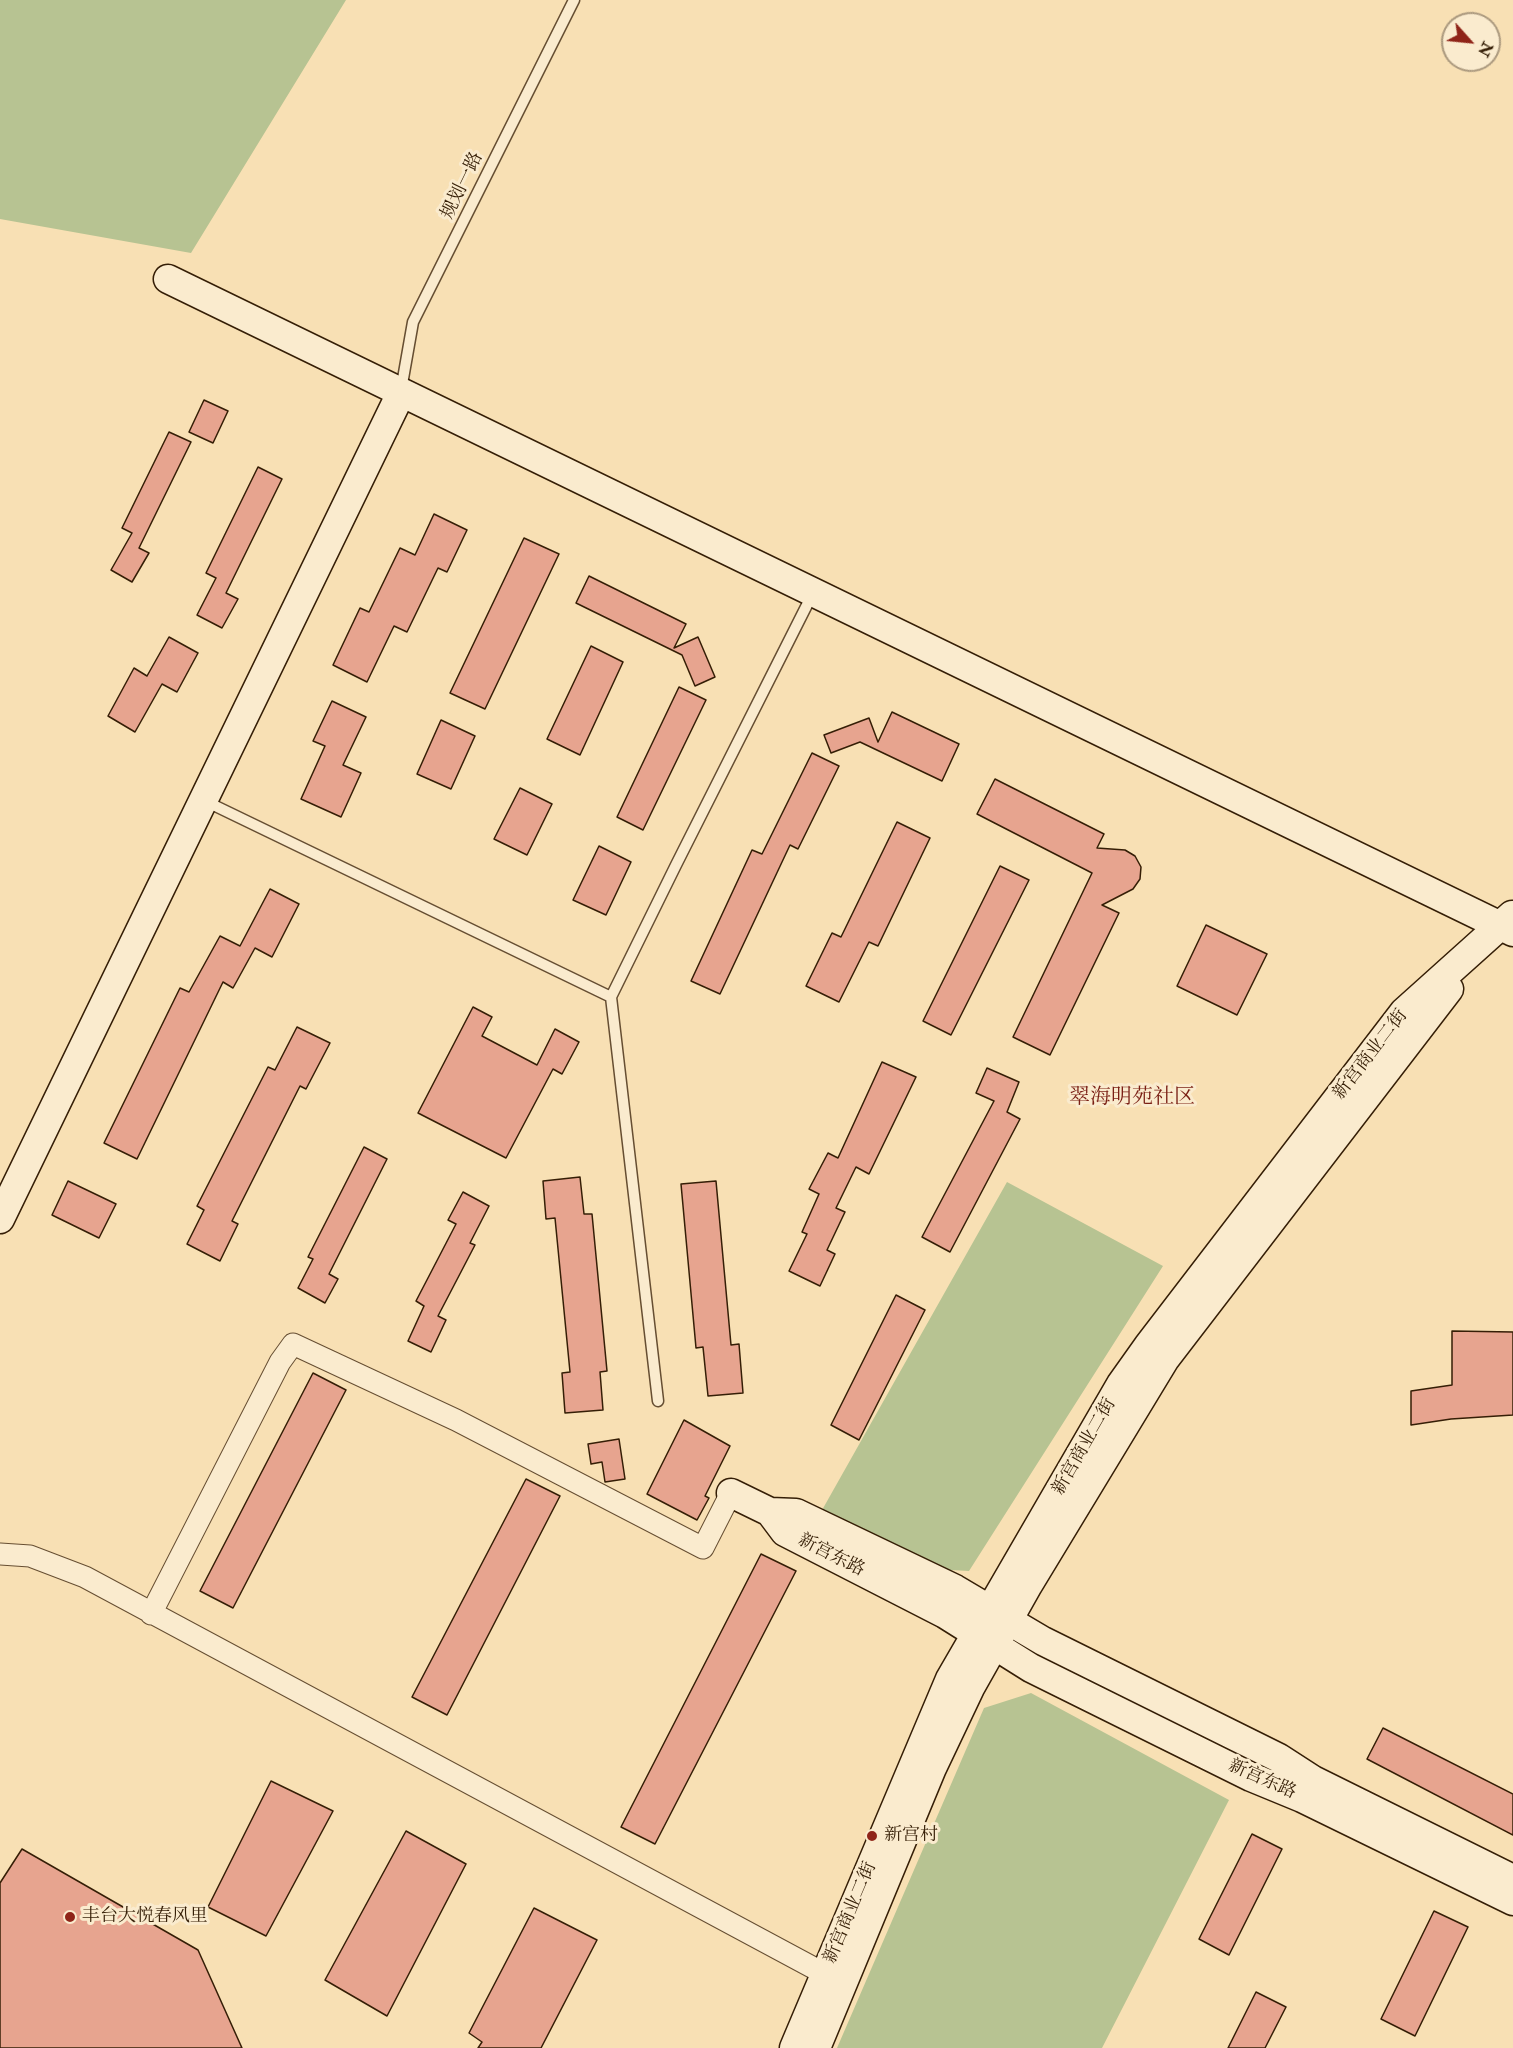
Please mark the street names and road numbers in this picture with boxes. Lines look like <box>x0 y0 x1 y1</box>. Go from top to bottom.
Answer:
street label: 规划一路 <box>438 149 488 223</box>
street label: 新宫商业二街 <box>1329 1006 1413 1104</box>
street label: 新宫商业二街 <box>1049 1395 1121 1499</box>
street label: 新宫东路 <box>794 1530 868 1582</box>
street label: 新宫东路 <box>1225 1755 1299 1805</box>
street label: 新宫商业二街 <box>820 1859 882 1967</box>

